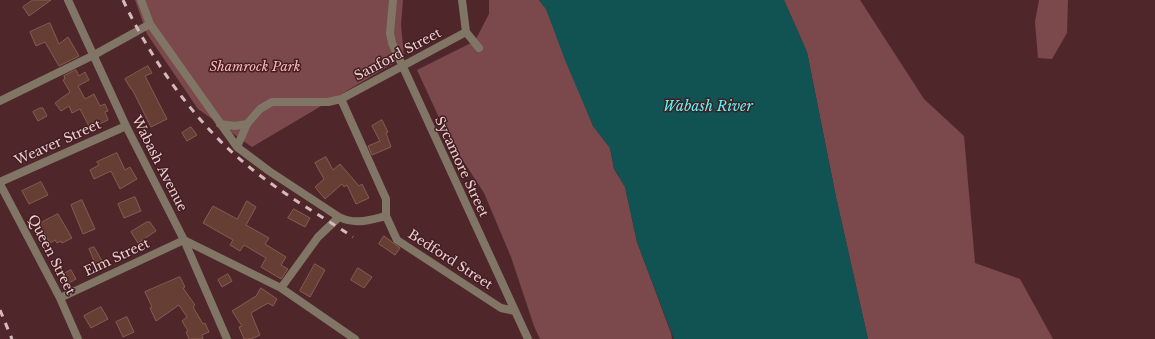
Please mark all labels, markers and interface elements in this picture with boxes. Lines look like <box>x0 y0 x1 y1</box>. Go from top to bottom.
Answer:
street label: Sanford Street <box>352 26 444 84</box>
park label: Shamrock Park <box>210 59 300 75</box>
water label: Wabash River <box>663 99 753 115</box>
street label: Wabash Avenue <box>128 114 190 214</box>
street label: Sycamore Street <box>431 114 491 220</box>
street label: Weaver Street <box>12 117 104 169</box>
street label: Queen Street <box>24 212 78 298</box>
street label: Bedford Street <box>405 227 495 293</box>
street label: Elm Street <box>82 236 152 280</box>

